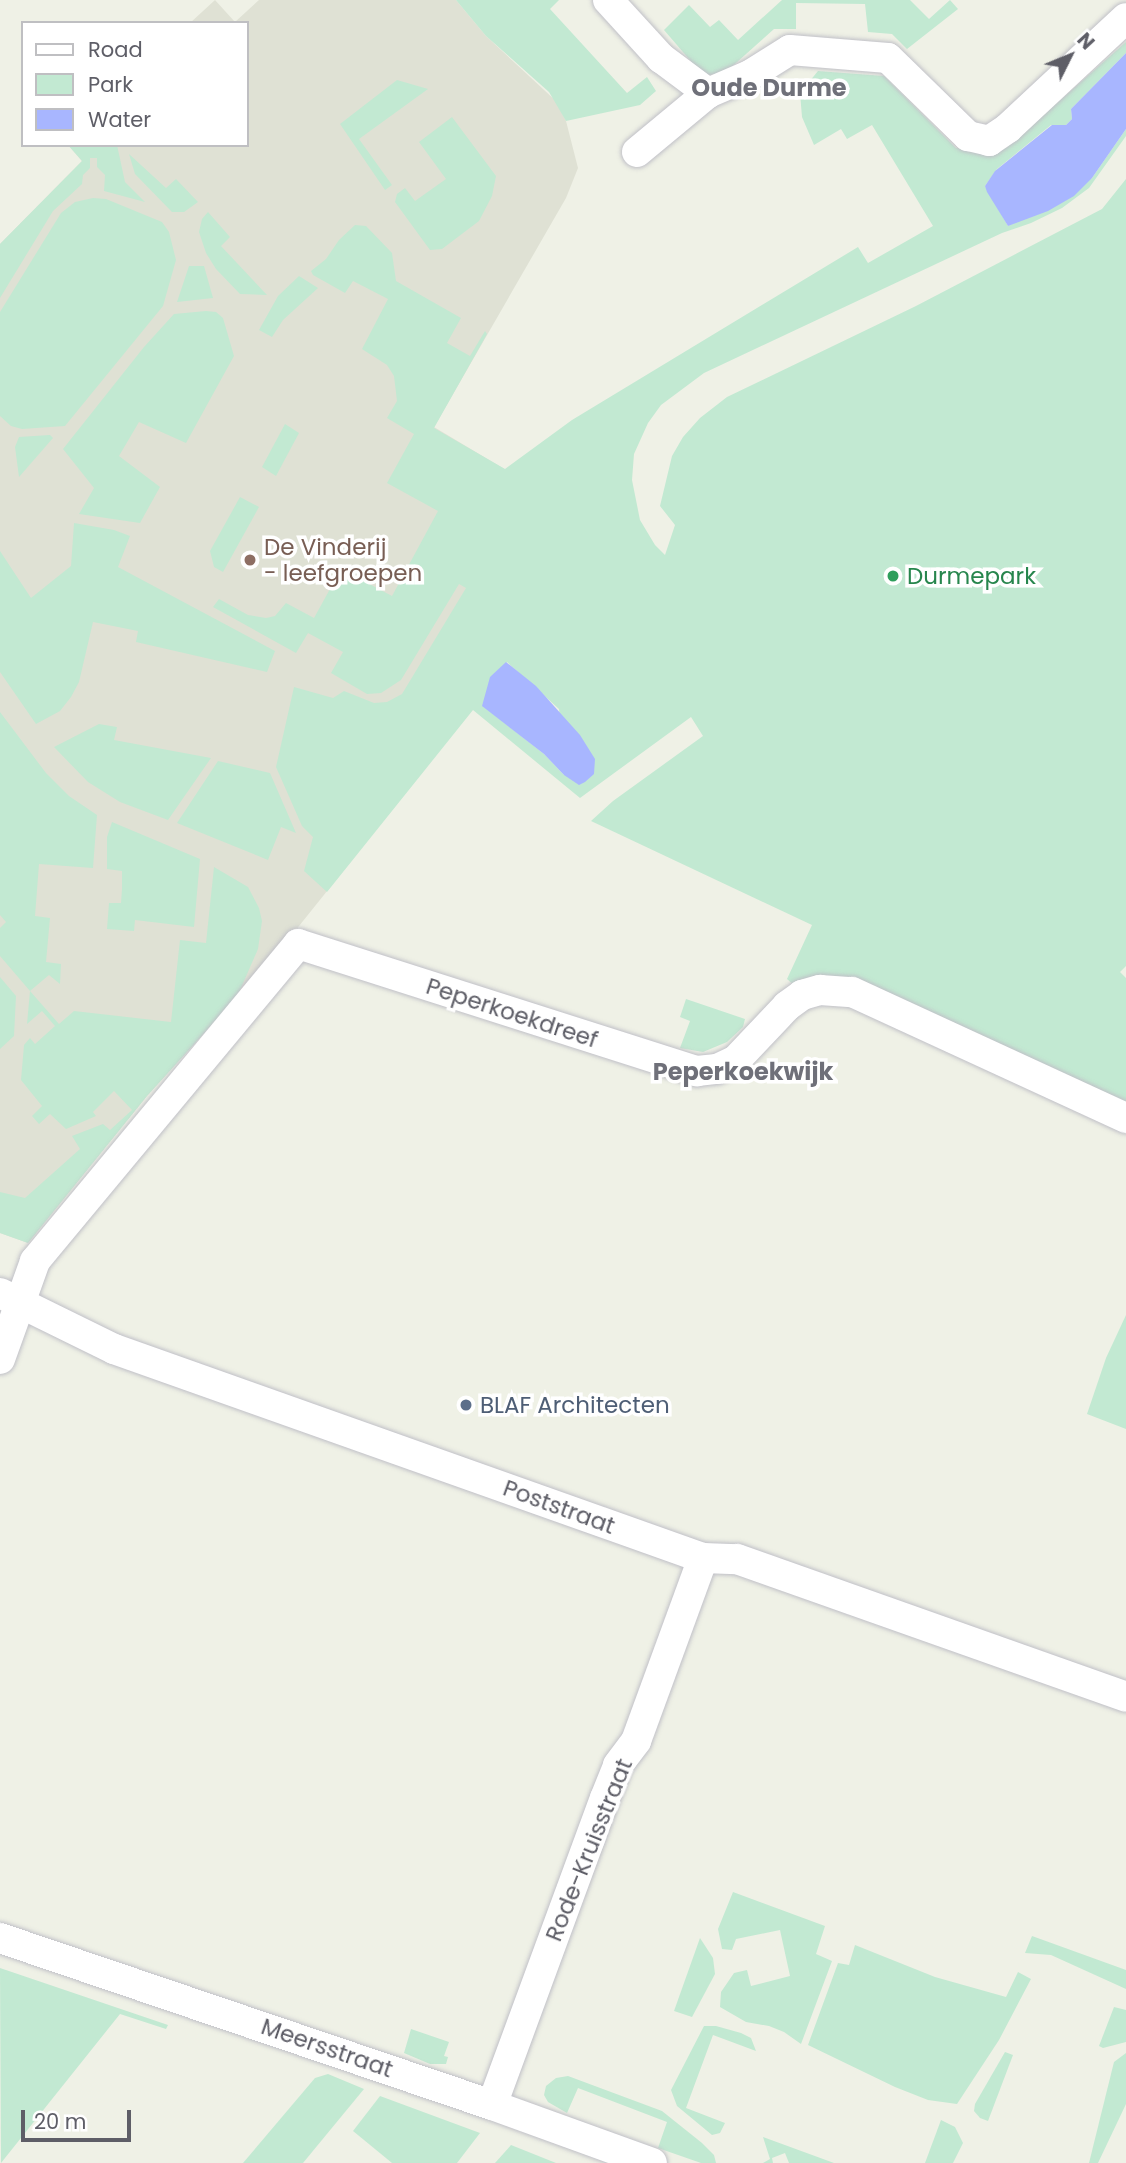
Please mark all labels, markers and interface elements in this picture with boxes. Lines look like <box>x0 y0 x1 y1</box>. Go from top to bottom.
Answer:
legend <box>21 21 248 147</box>
north arrow <box>1035 21 1105 91</box>
text: N <box>1071 27 1100 56</box>
text: Road <box>88 35 143 64</box>
text: Park <box>88 70 133 99</box>
district label: Oude Durme <box>691 74 847 102</box>
text: Water <box>88 105 151 134</box>
place label: De Vinderij - leefgroepen <box>264 533 422 587</box>
marker: De Vinderij - leefgroepen <box>242 552 258 568</box>
place label: Durmepark <box>907 562 1036 590</box>
marker: Durmepark <box>885 568 901 584</box>
street label: Peperkoekdreef <box>423 972 601 1054</box>
district label: Peperkoekwijk <box>653 1058 833 1086</box>
place label: BLAF Architecten <box>480 1391 670 1419</box>
marker: BLAF Architecten <box>458 1397 474 1413</box>
street label: Poststraat <box>499 1474 619 1540</box>
street label: Rode-Kruisstraat <box>540 1755 638 1945</box>
street label: Meersstraat <box>258 2013 396 2083</box>
scale bar <box>24 2096 135 2140</box>
text: 20 m <box>34 2107 87 2136</box>

